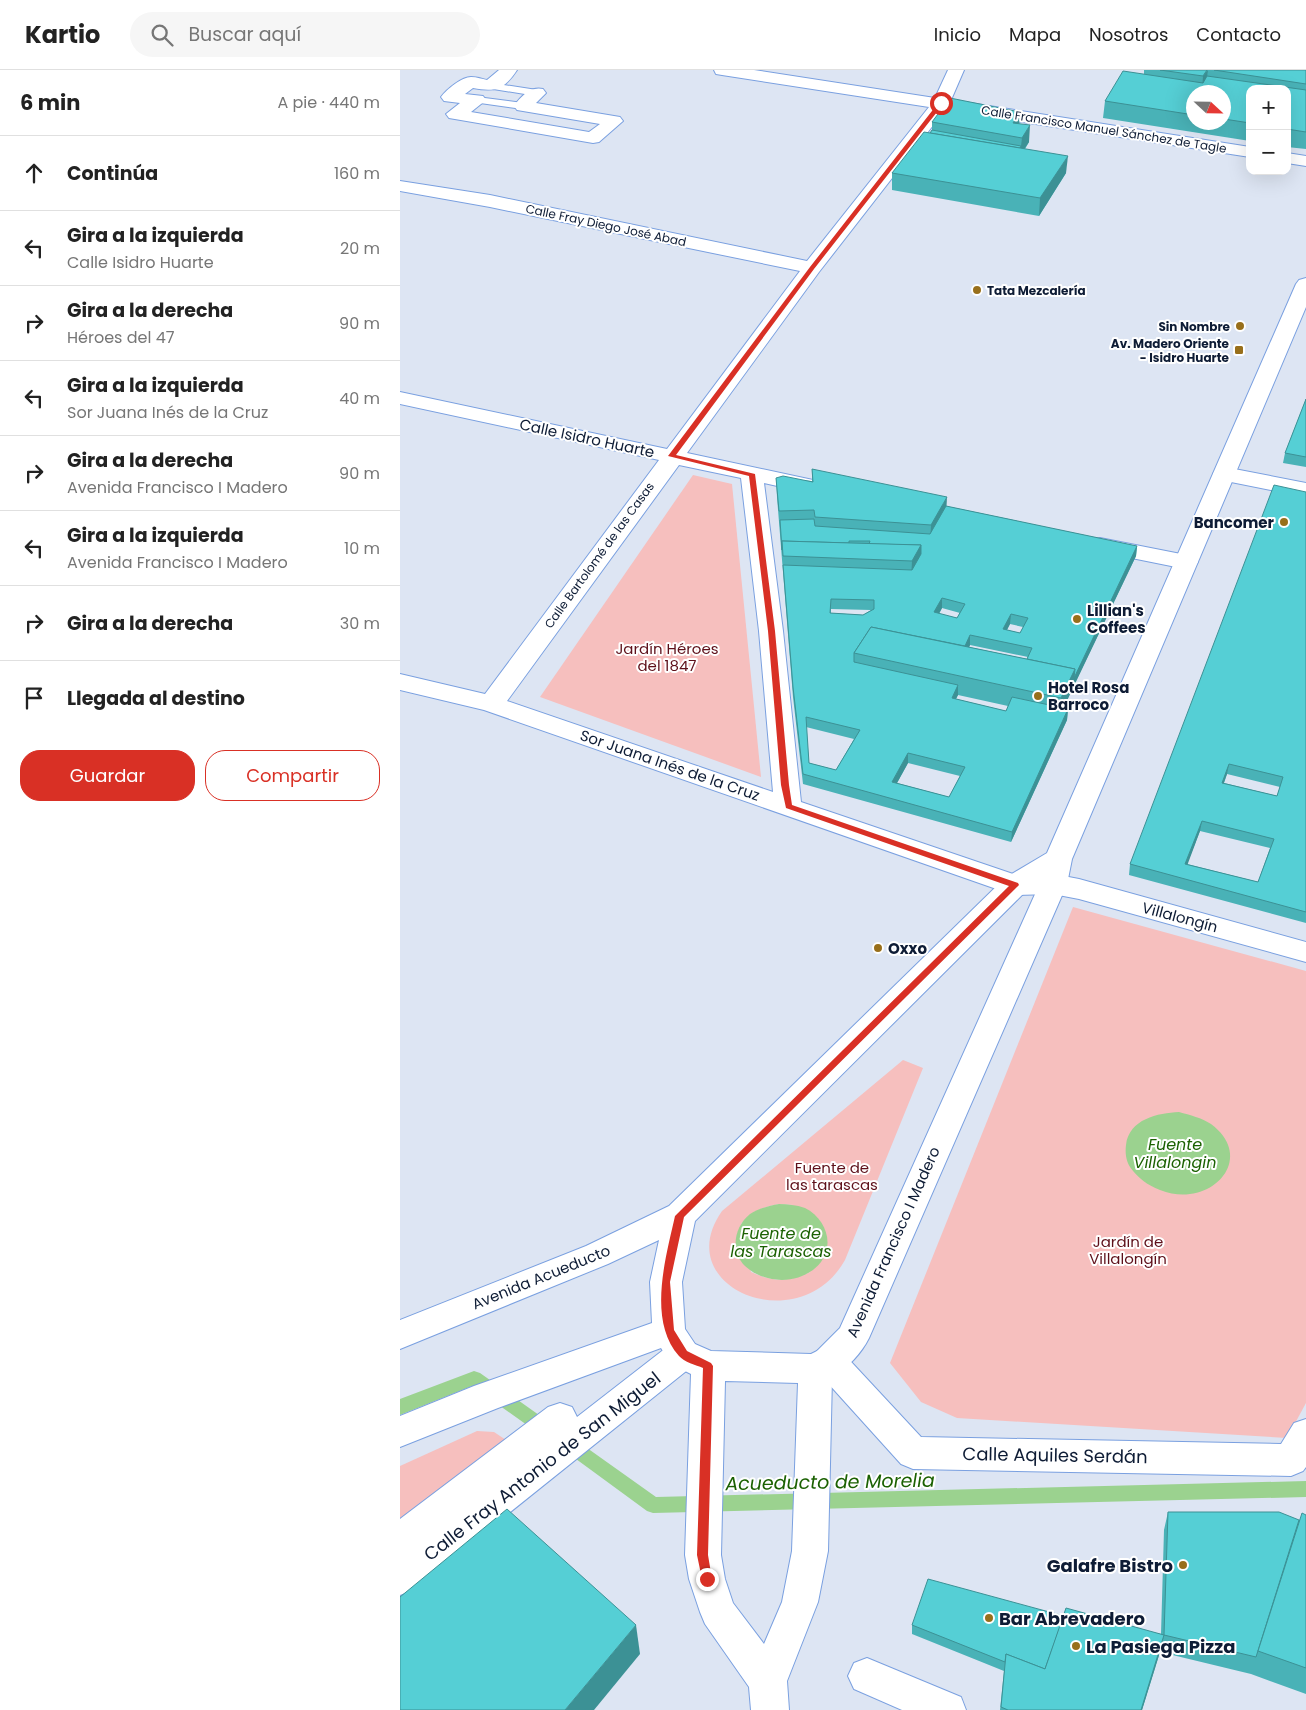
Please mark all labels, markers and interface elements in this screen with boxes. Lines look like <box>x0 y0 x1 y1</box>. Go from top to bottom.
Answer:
search box <box>130 12 480 57</box>
text: Kartio <box>25 18 100 51</box>
icon: search <box>148 21 176 49</box>
text: Buscar aquí <box>188 21 301 48</box>
text: Inicio <box>934 22 981 47</box>
text: Mapa <box>1009 22 1061 47</box>
text: Nosotros <box>1089 22 1168 47</box>
text: Contacto <box>1196 22 1281 47</box>
north arrow <box>1186 85 1231 130</box>
map controls <box>1246 85 1291 175</box>
button: + <box>1246 85 1291 130</box>
text: 6 min <box>20 88 80 117</box>
text: A pie · 440 m <box>277 91 380 114</box>
route start <box>930 92 953 115</box>
street label: Calle Francisco Manuel Sánchez de Tagle <box>980 101 1228 157</box>
button: − <box>1246 130 1291 175</box>
icon: ahead <box>20 159 48 187</box>
text: Continúa <box>67 160 158 187</box>
text: 160 m <box>334 162 380 185</box>
street label: Calle Fray Diego José Abad <box>524 200 688 250</box>
text: Gira a la izquierda <box>67 222 244 249</box>
icon: left <box>20 234 48 262</box>
text: 20 m <box>340 237 380 260</box>
text: Calle Isidro Huarte <box>67 251 214 274</box>
place label: Tata Mezcalería <box>987 282 1086 299</box>
marker: Tata Mezcalería <box>971 284 983 296</box>
text: Gira a la derecha <box>67 297 233 324</box>
icon: right <box>20 309 48 337</box>
text: 90 m <box>339 312 380 335</box>
place label: Sin Nombre <box>1158 318 1231 335</box>
marker: Sin Nombre <box>1234 320 1246 332</box>
text: Héroes del 47 <box>67 326 175 349</box>
place label: Av. Madero Oriente - Isidro Huarte <box>1111 335 1230 366</box>
marker: Av. Madero Oriente - Isidro Huarte <box>1233 344 1245 356</box>
text: Gira a la izquierda <box>67 372 244 399</box>
icon: left <box>20 384 48 412</box>
text: 40 m <box>339 387 380 410</box>
text: Sor Juana Inés de la Cruz <box>67 401 268 424</box>
street label: Calle Isidro Huarte <box>518 413 656 463</box>
text: Gira a la derecha <box>67 447 233 474</box>
icon: right <box>20 459 48 487</box>
text: 90 m <box>339 462 380 485</box>
text: Avenida Francisco I Madero <box>67 476 288 499</box>
street label: Calle Bartolomé de las Casas <box>540 478 658 632</box>
place label: Bancomer <box>1194 512 1275 533</box>
marker: Bancomer <box>1278 516 1290 528</box>
text: Gira a la izquierda <box>67 522 244 549</box>
icon: left <box>20 534 48 562</box>
text: 10 m <box>344 537 380 560</box>
text: Avenida Francisco I Madero <box>67 551 288 574</box>
place label: Lillian's Coffees <box>1087 600 1146 638</box>
icon: right <box>20 609 48 637</box>
text: Gira a la derecha <box>67 610 233 637</box>
text: 30 m <box>340 612 380 635</box>
marker: Lillian's Coffees <box>1071 613 1083 625</box>
park label: Jardín Héroes del 1847 <box>615 638 719 676</box>
place label: Hotel Rosa Barroco <box>1048 677 1129 715</box>
icon: arrive <box>20 684 48 712</box>
text: Llegada al destino <box>67 685 245 712</box>
marker: Hotel Rosa Barroco <box>1032 690 1044 702</box>
street label: Sor Juana Inés de la Cruz <box>577 724 763 806</box>
button: Guardar <box>20 750 195 801</box>
button: Compartir <box>205 750 380 801</box>
street label: Villalongín <box>1140 897 1220 937</box>
place label: Oxxo <box>888 938 927 959</box>
marker: Oxxo <box>872 942 884 954</box>
water label: Fuente Villalongin <box>1134 1133 1216 1174</box>
street label: Avenida Francisco I Madero <box>841 1143 945 1341</box>
park label: Fuente de las tarascas <box>786 1157 878 1195</box>
water label: Fuente de las Tarascas <box>730 1222 832 1263</box>
park label: Jardín de Villalongín <box>1089 1231 1167 1269</box>
street label: Avenida Acueducto <box>469 1240 613 1314</box>
street label: Calle Fray Antonio de San Miguel <box>418 1366 666 1566</box>
street label: Calle Aquiles Serdán <box>962 1441 1148 1469</box>
water label: Acueducto de Morelia <box>724 1467 935 1497</box>
place label: Galafre Bistro <box>1047 1553 1173 1578</box>
marker: Galafre Bistro <box>1177 1559 1189 1571</box>
route end <box>696 1568 719 1591</box>
place label: Bar Abrevadero <box>999 1606 1145 1631</box>
marker: Bar Abrevadero <box>983 1612 995 1624</box>
place label: La Pasiega Pizza <box>1086 1634 1235 1659</box>
marker: La Pasiega Pizza <box>1070 1640 1082 1652</box>

